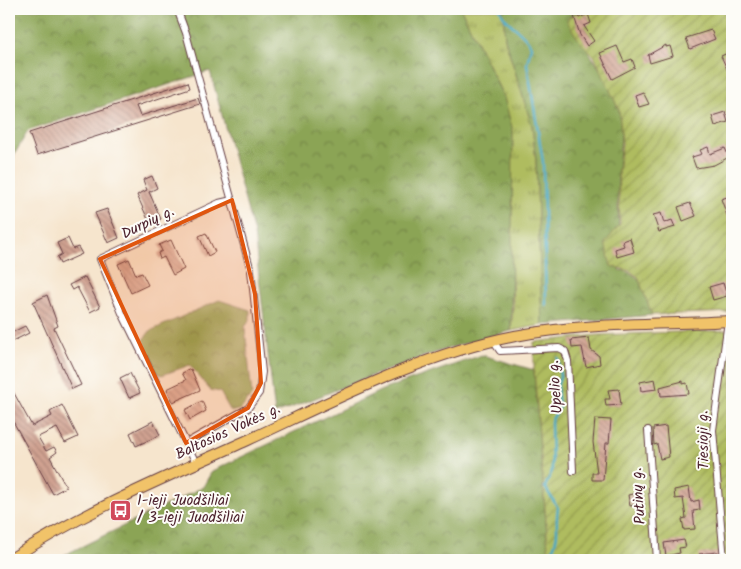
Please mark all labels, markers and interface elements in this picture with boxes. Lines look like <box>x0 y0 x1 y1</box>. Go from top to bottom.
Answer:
street label: Durpių g. <box>117 200 179 246</box>
street label: Upelio g. <box>542 359 570 415</box>
street label: Baltosios Vokės g. <box>171 397 285 467</box>
street label: Tiesioji g. <box>691 410 717 470</box>
street label: Putinų g. <box>625 467 653 525</box>
place label: 1-ieji Juodšiliai / 3-ieji Juodšiliai <box>137 489 245 530</box>
bus stop icon: 1-ieji Juodšiliai / 3-ieji Juodšiliai <box>109 498 133 522</box>

